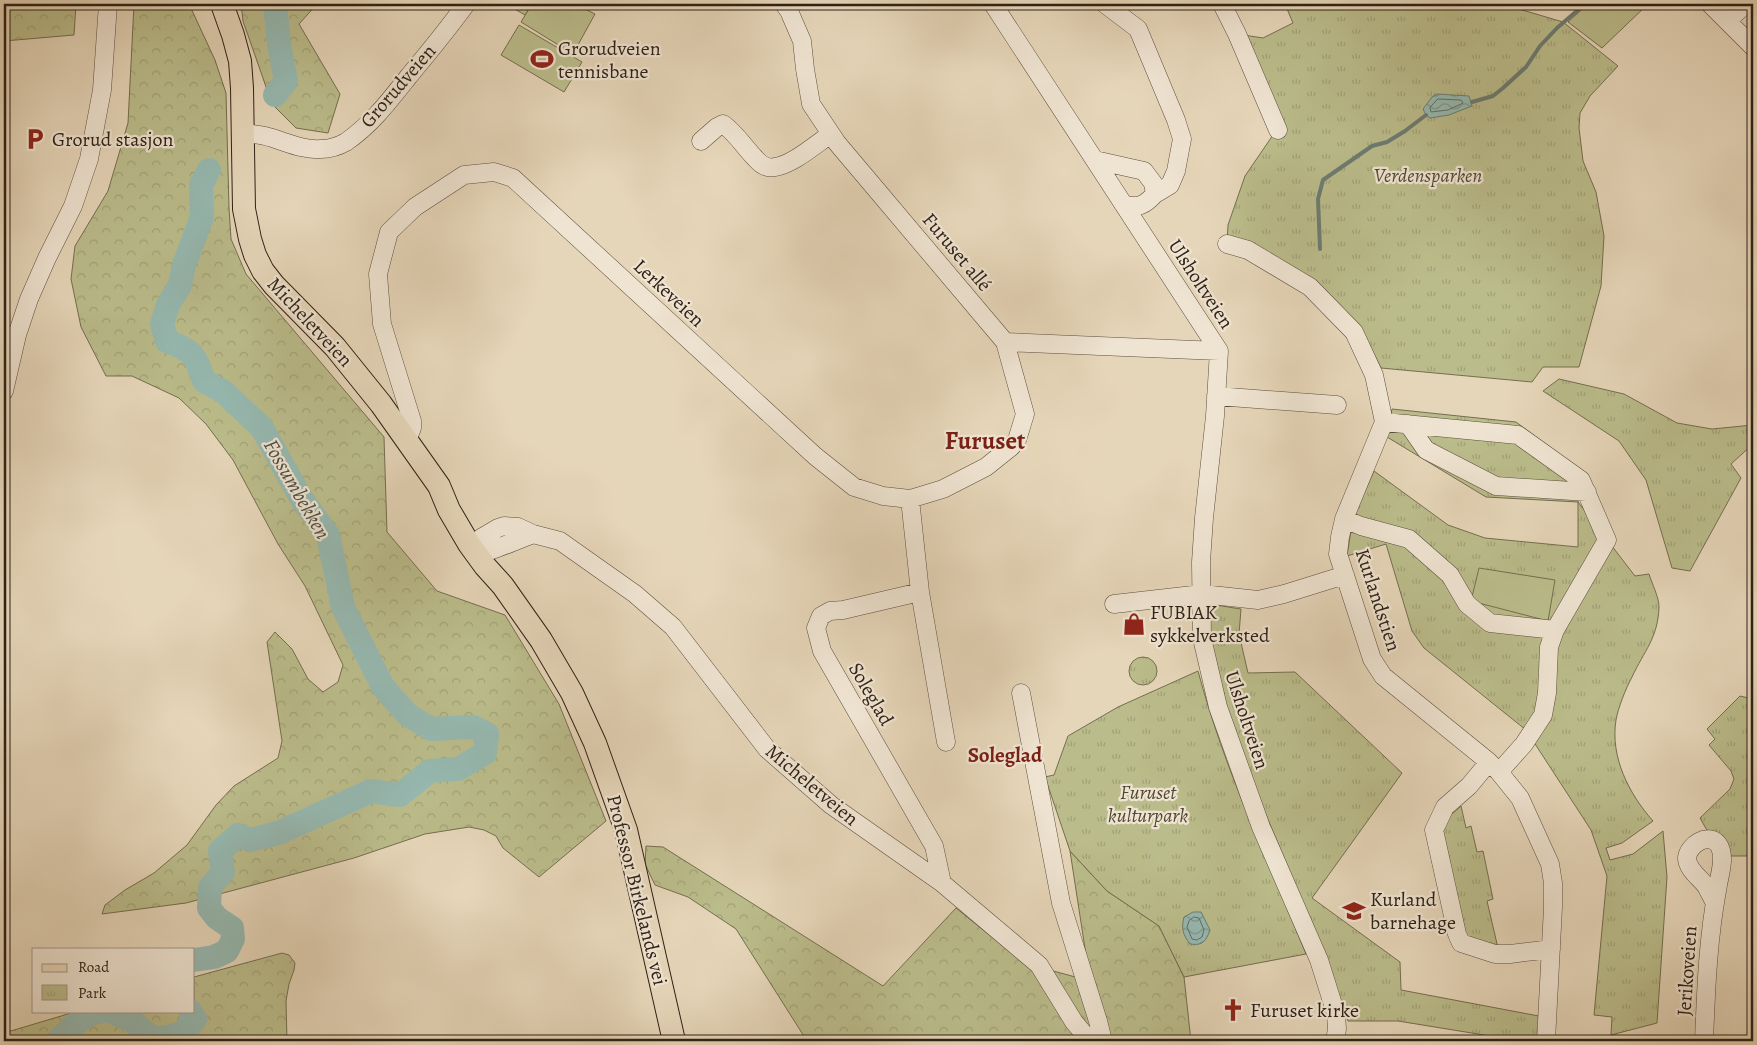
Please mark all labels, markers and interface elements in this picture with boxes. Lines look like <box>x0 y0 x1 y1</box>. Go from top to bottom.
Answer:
place label: Grorudveien tennisbane <box>558 35 661 85</box>
street label: Grorudveien <box>354 38 442 134</box>
sports icon: Grorudveien tennisbane <box>529 46 555 72</box>
parking icon: Grorud stasjon <box>22 126 48 152</box>
place label: Grorud stasjon <box>52 126 173 153</box>
park label: Verdensparken <box>1374 162 1482 189</box>
street label: Furuset allé <box>916 207 998 297</box>
street label: Ulsholtveien <box>1162 234 1240 334</box>
street label: Lerkeveien <box>627 253 711 333</box>
street label: Micheletveien <box>261 271 359 373</box>
district label: Furuset <box>945 424 1026 458</box>
water label: Fossumbekken <box>257 434 337 544</box>
street label: Kurlandstien <box>1349 545 1407 655</box>
place label: FUBIAK sykkelverksted <box>1150 599 1270 649</box>
shop icon: FUBIAK sykkelverksted <box>1121 611 1147 637</box>
street label: Soleglad <box>842 657 900 731</box>
street label: Ulsholtveien <box>1218 667 1276 773</box>
street label: Micheletveien <box>760 738 864 832</box>
district label: Soleglad <box>968 741 1043 769</box>
park label: Furuset kulturpark <box>1108 779 1188 829</box>
street label: Professor Birkelands vei <box>600 792 674 988</box>
place label: Kurland barnehage <box>1370 886 1456 936</box>
school or university icon: Kurland barnehage <box>1341 898 1367 924</box>
street label: Jerikoveien <box>1670 925 1704 1017</box>
legend <box>32 948 195 1012</box>
text: Road <box>78 957 110 977</box>
text: Park <box>78 983 107 1003</box>
church icon: Furuset kirke <box>1220 997 1246 1023</box>
place label: Furuset kirke <box>1250 997 1359 1024</box>

